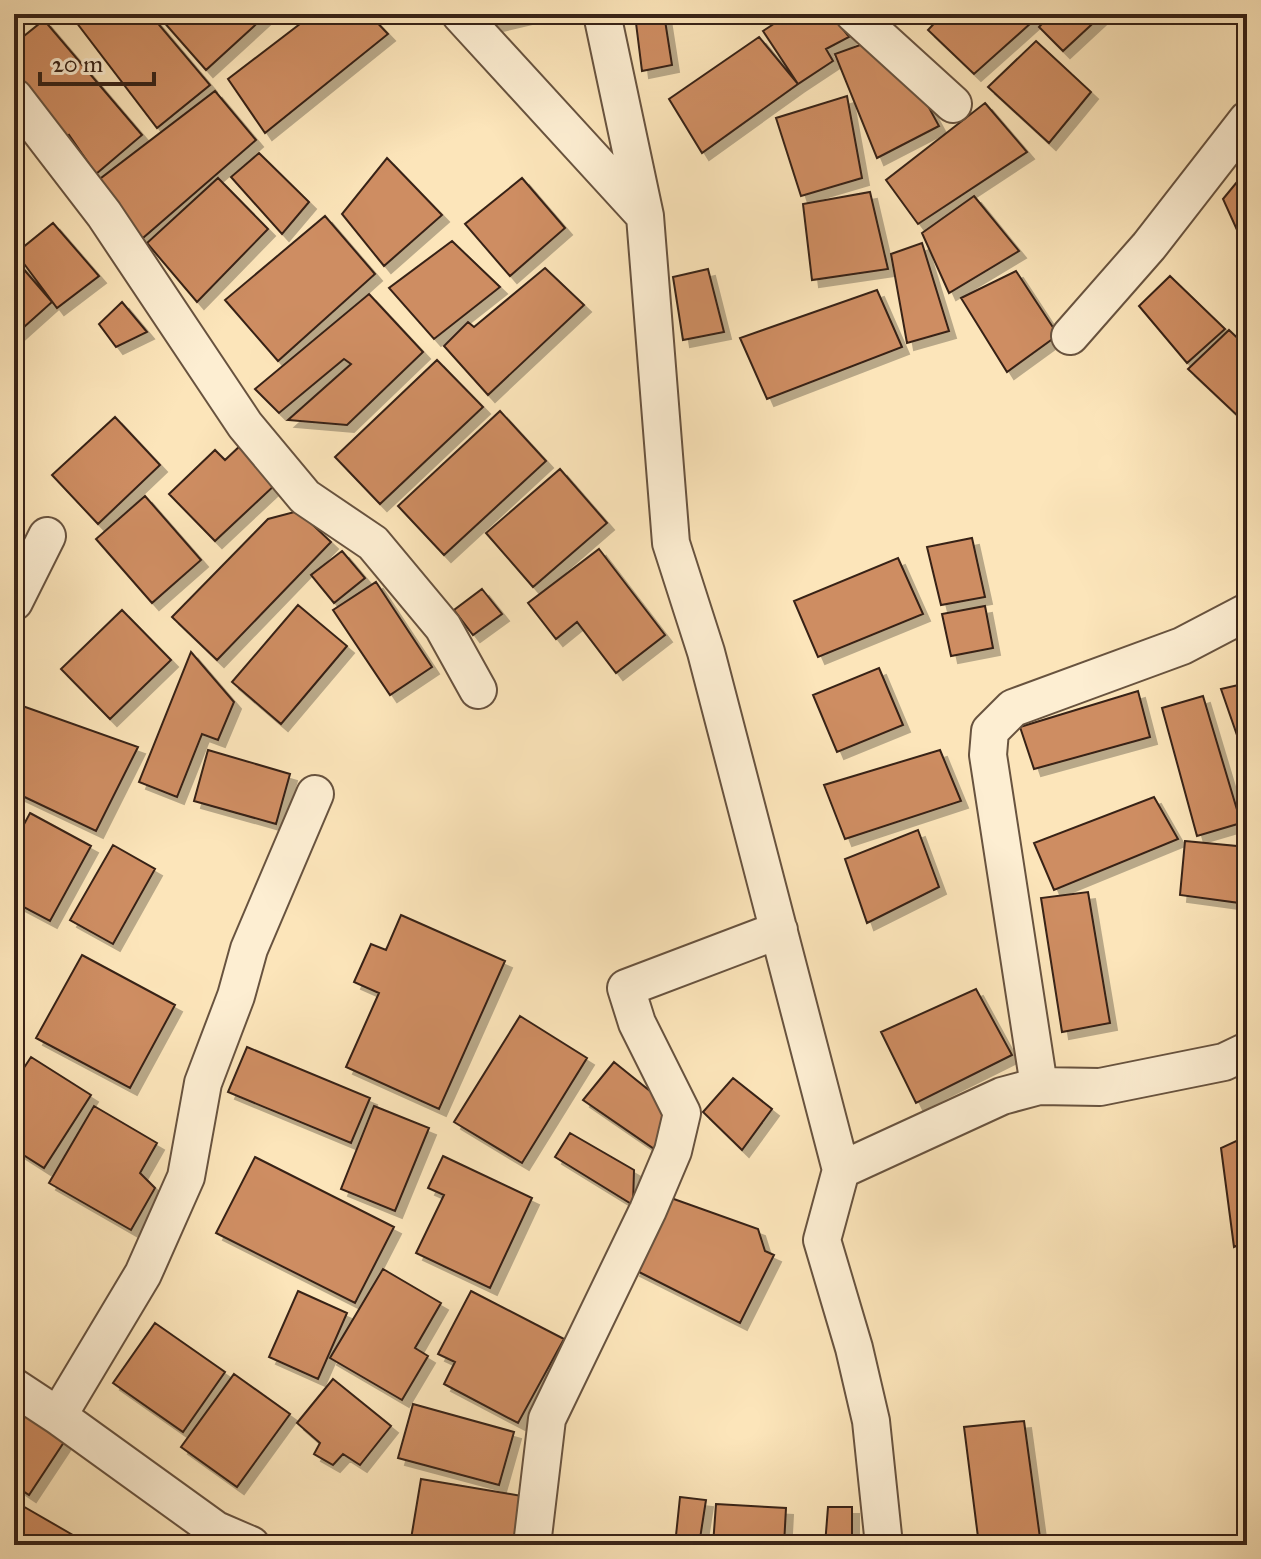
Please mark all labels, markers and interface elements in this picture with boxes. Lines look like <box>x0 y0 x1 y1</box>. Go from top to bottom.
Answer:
scale bar <box>40 36 154 86</box>
text: 20 m <box>52 49 103 79</box>

